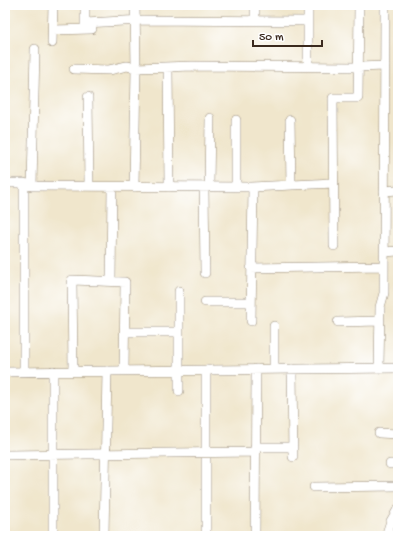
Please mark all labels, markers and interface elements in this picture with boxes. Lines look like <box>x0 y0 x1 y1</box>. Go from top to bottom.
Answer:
scale bar <box>253 22 322 48</box>
text: 50 m <box>259 31 284 45</box>

